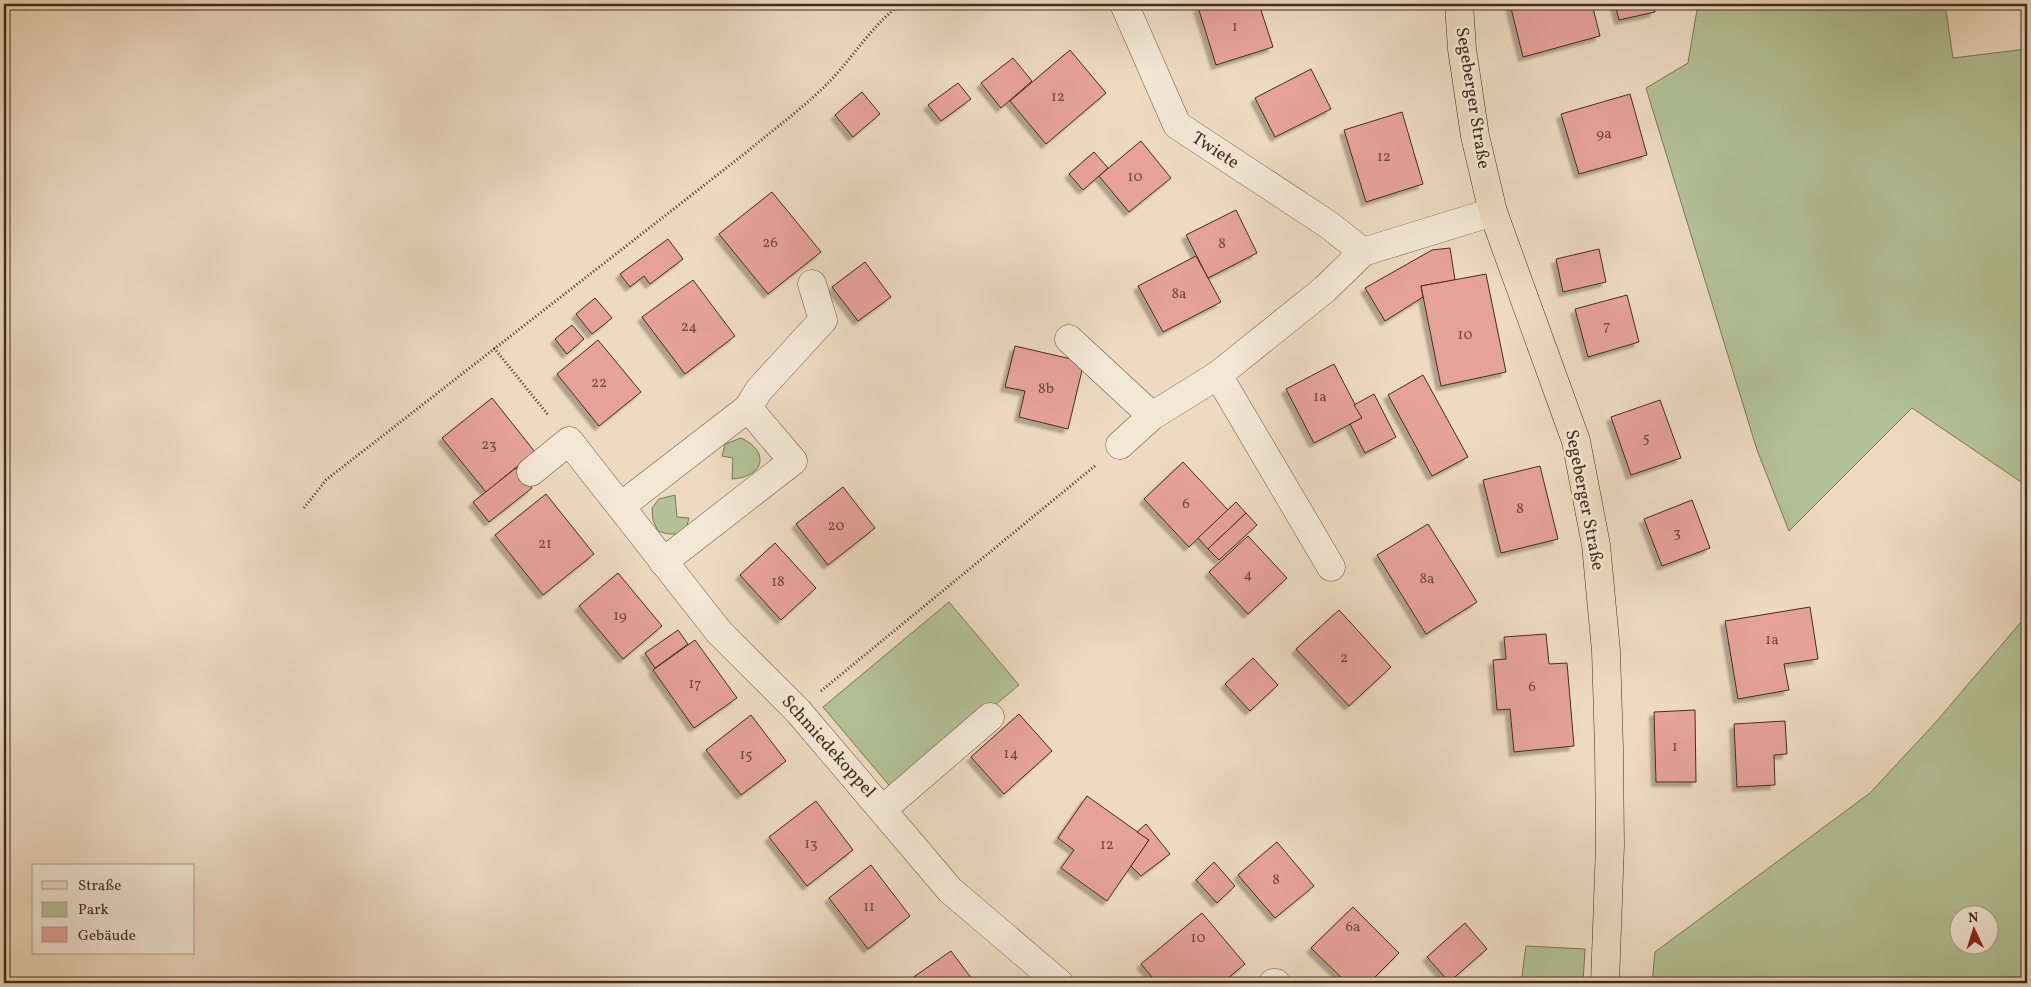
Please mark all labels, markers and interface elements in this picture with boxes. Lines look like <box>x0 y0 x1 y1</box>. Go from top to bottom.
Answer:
house number: 1 <box>1232 17 1238 38</box>
street label: Segeberger Straße <box>1448 25 1496 171</box>
house number: 12 <box>1051 87 1065 108</box>
house number: 9a <box>1596 124 1612 145</box>
street label: Twiete <box>1186 126 1244 176</box>
house number: 12 <box>1377 147 1391 168</box>
house number: 10 <box>1128 167 1142 188</box>
house number: 26 <box>762 233 778 254</box>
house number: 8 <box>1218 234 1226 255</box>
house number: 8a <box>1171 284 1187 305</box>
house number: 7 <box>1603 316 1611 337</box>
house number: 24 <box>681 317 697 338</box>
house number: 10 <box>1458 325 1472 346</box>
house number: 22 <box>591 373 607 394</box>
house number: 8b <box>1038 379 1054 400</box>
house number: 1a <box>1313 387 1327 408</box>
street label: Segeberger Straße <box>1558 427 1610 573</box>
house number: 5 <box>1642 428 1650 449</box>
house number: 23 <box>481 435 497 456</box>
house number: 6 <box>1182 494 1190 515</box>
house number: 8 <box>1516 499 1524 520</box>
house number: 20 <box>828 516 844 537</box>
house number: 3 <box>1673 523 1681 544</box>
house number: 21 <box>538 534 552 555</box>
house number: 4 <box>1244 565 1253 586</box>
house number: 8a <box>1419 569 1435 590</box>
house number: 18 <box>771 572 785 593</box>
house number: 19 <box>613 606 627 627</box>
house number: 1a <box>1765 630 1779 651</box>
house number: 2 <box>1340 648 1348 669</box>
house number: 17 <box>688 674 702 695</box>
house number: 6 <box>1528 677 1536 698</box>
street label: Schmiedekoppel <box>775 690 881 804</box>
house number: 1 <box>1672 737 1678 758</box>
house number: 14 <box>1004 744 1018 765</box>
house number: 15 <box>739 745 753 766</box>
house number: 13 <box>804 834 818 855</box>
house number: 12 <box>1100 835 1114 856</box>
legend <box>32 864 195 954</box>
house number: 8 <box>1272 870 1280 891</box>
text: Straße <box>78 876 121 897</box>
house number: 11 <box>863 897 875 918</box>
text: Park <box>78 900 109 921</box>
north arrow <box>1948 904 1998 954</box>
text: N <box>1967 909 1979 928</box>
house number: 6a <box>1345 917 1361 938</box>
text: Gebäude <box>78 926 136 947</box>
house number: 10 <box>1191 928 1205 949</box>

